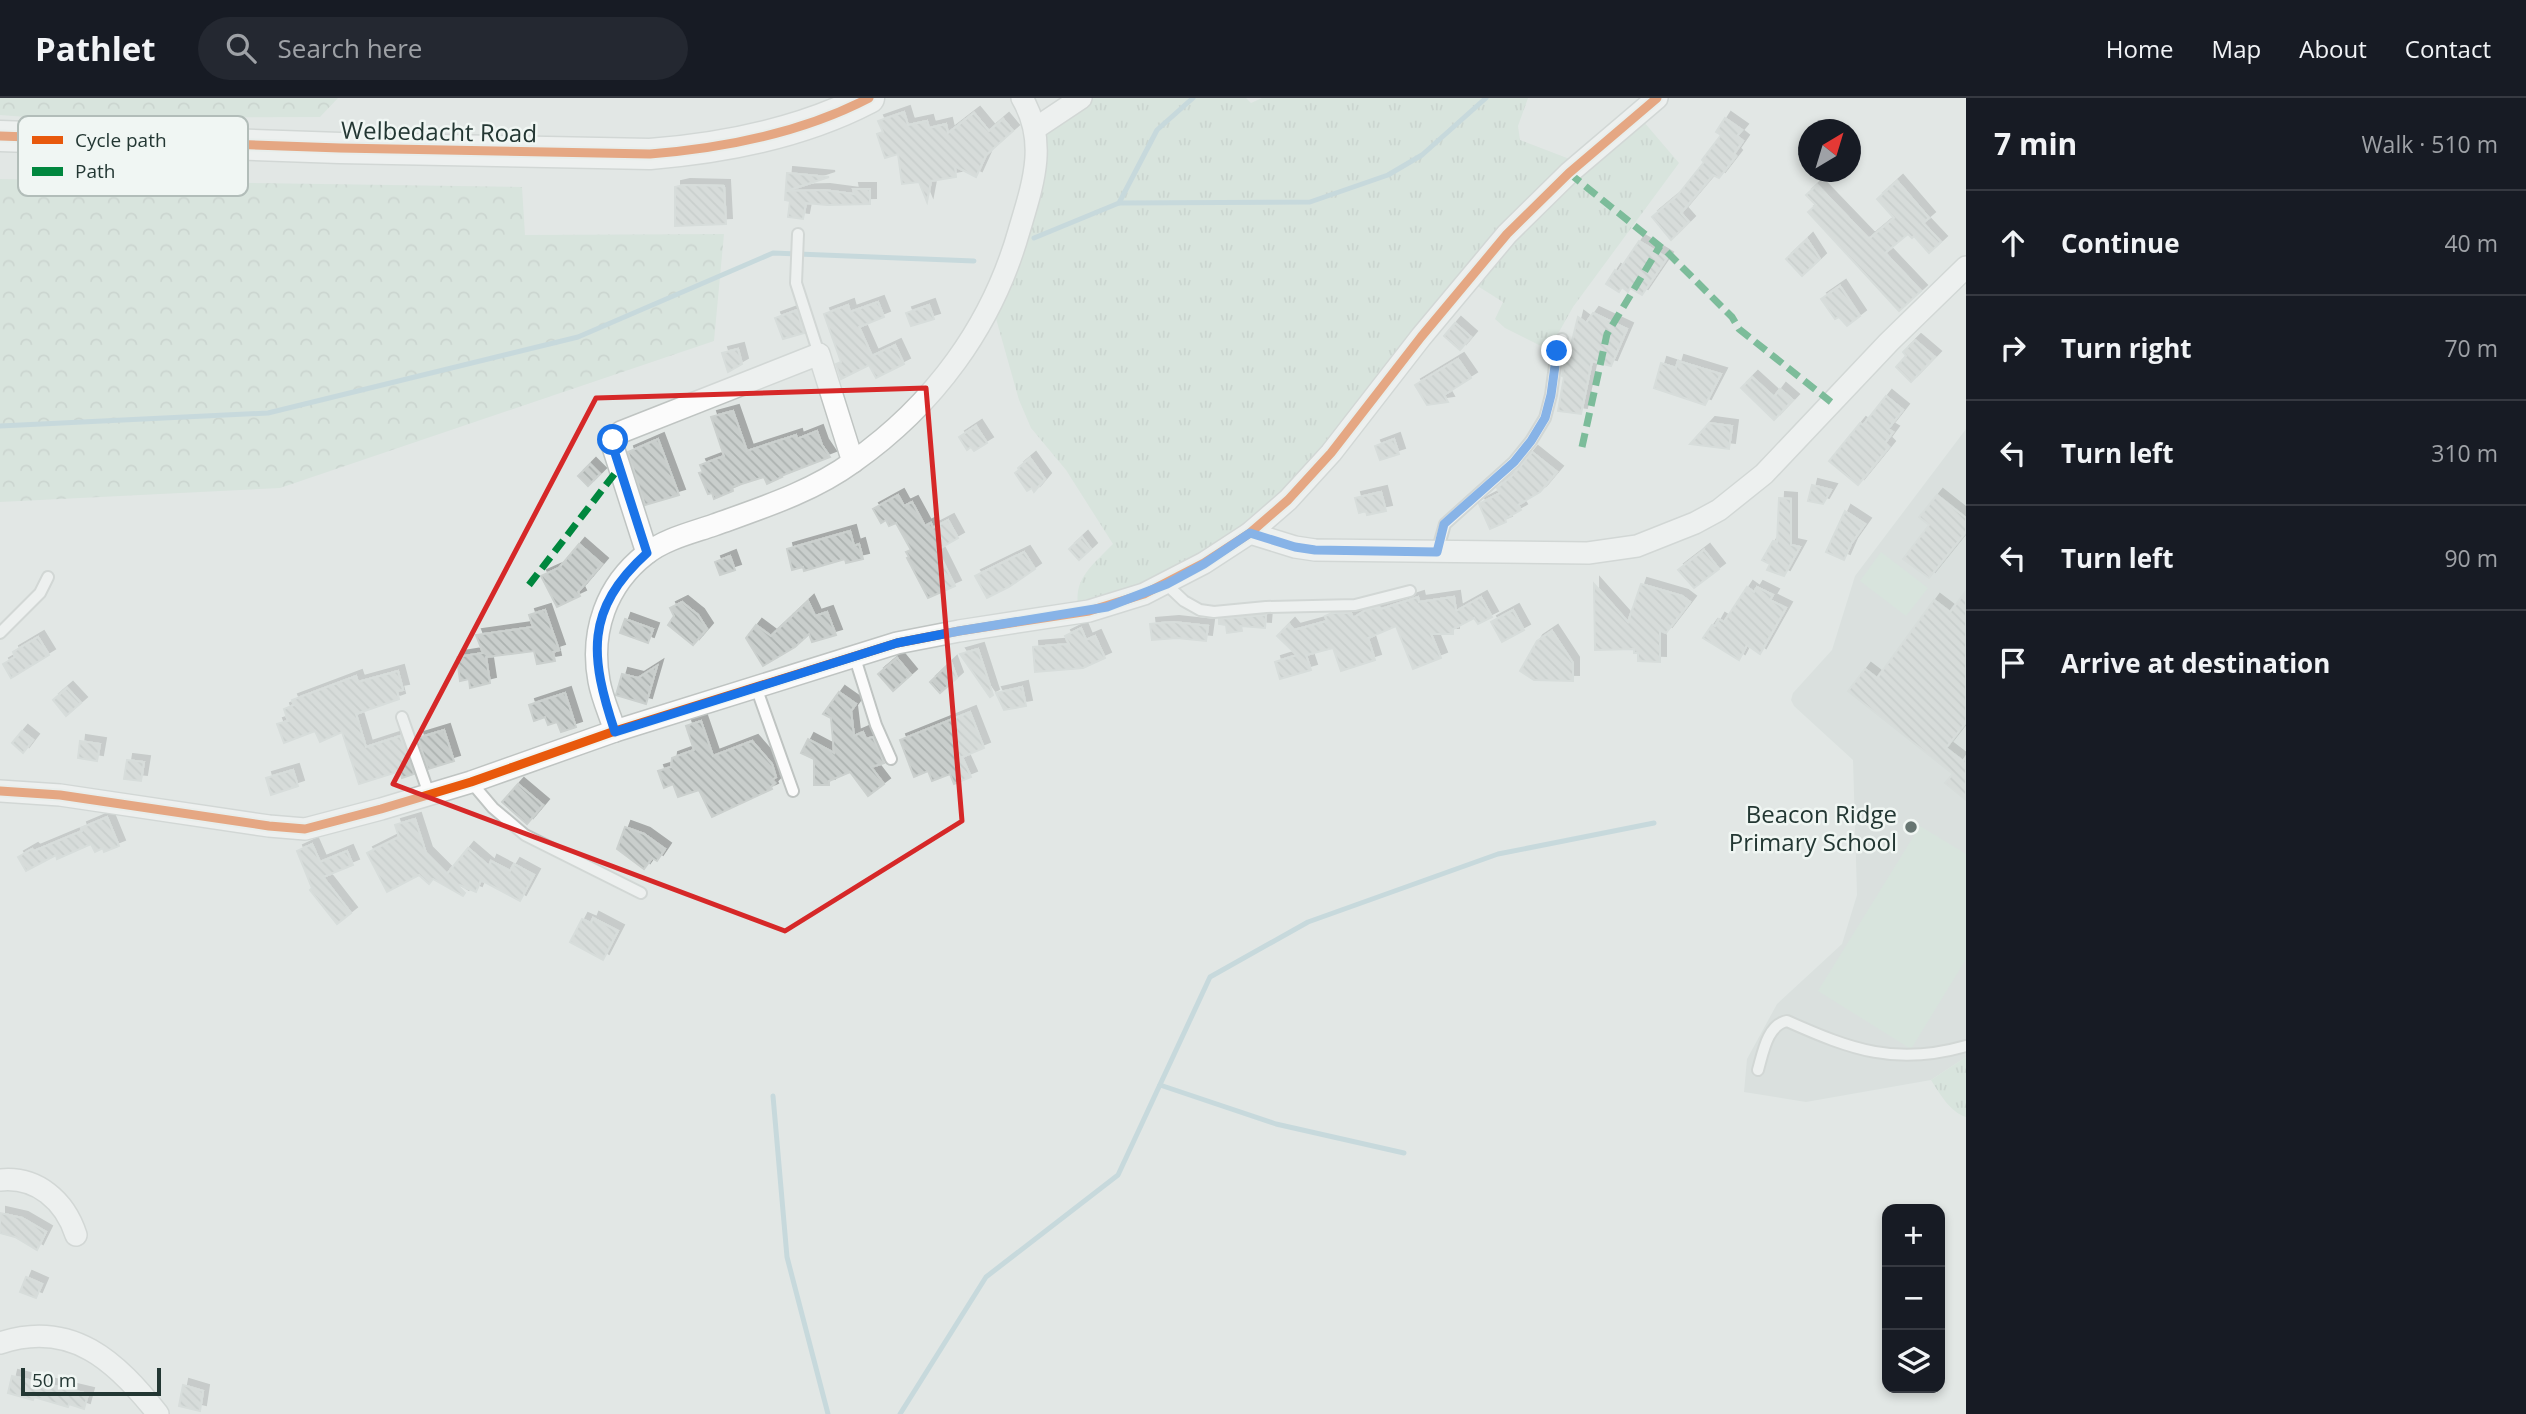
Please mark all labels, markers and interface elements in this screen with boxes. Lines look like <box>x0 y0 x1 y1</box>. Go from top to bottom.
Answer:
search box <box>198 17 688 80</box>
text: Pathlet <box>35 26 156 71</box>
icon: search <box>222 29 260 67</box>
text: Search here <box>278 30 422 66</box>
text: Home <box>2106 32 2174 65</box>
text: Map <box>2212 32 2261 65</box>
text: About <box>2299 32 2367 65</box>
text: Contact <box>2405 32 2491 65</box>
street label: Welbedacht Road <box>341 113 537 149</box>
legend <box>18 116 248 196</box>
north arrow <box>1798 119 1861 182</box>
text: 7 min <box>1994 123 2077 164</box>
text: Cycle path <box>75 127 167 153</box>
text: Walk · 510 m <box>2361 128 2498 160</box>
text: Path <box>75 158 115 184</box>
icon: ahead <box>1994 224 2032 262</box>
text: Continue <box>2061 225 2180 261</box>
text: 40 m <box>2444 227 2498 259</box>
icon: right <box>1994 329 2032 367</box>
text: Turn right <box>2061 330 2192 366</box>
text: 70 m <box>2444 332 2498 364</box>
route end <box>1541 335 1572 366</box>
route start <box>597 424 628 455</box>
icon: left <box>1994 434 2032 472</box>
text: Turn left <box>2061 435 2173 471</box>
text: 310 m <box>2431 437 2498 469</box>
icon: left <box>1994 539 2032 577</box>
text: Turn left <box>2061 540 2173 576</box>
text: 90 m <box>2444 542 2498 574</box>
icon: arrive <box>1994 644 2032 682</box>
text: Arrive at destination <box>2061 645 2330 681</box>
place label: Beacon Ridge Primary School <box>1729 797 1897 858</box>
marker: Beacon Ridge Primary School <box>1903 819 1919 835</box>
map controls <box>1882 1204 1945 1393</box>
button: + <box>1882 1204 1945 1267</box>
button: − <box>1882 1267 1945 1330</box>
button: layers <box>1882 1330 1945 1393</box>
scale bar <box>21 1365 161 1397</box>
text: 50 m <box>32 1367 76 1393</box>

